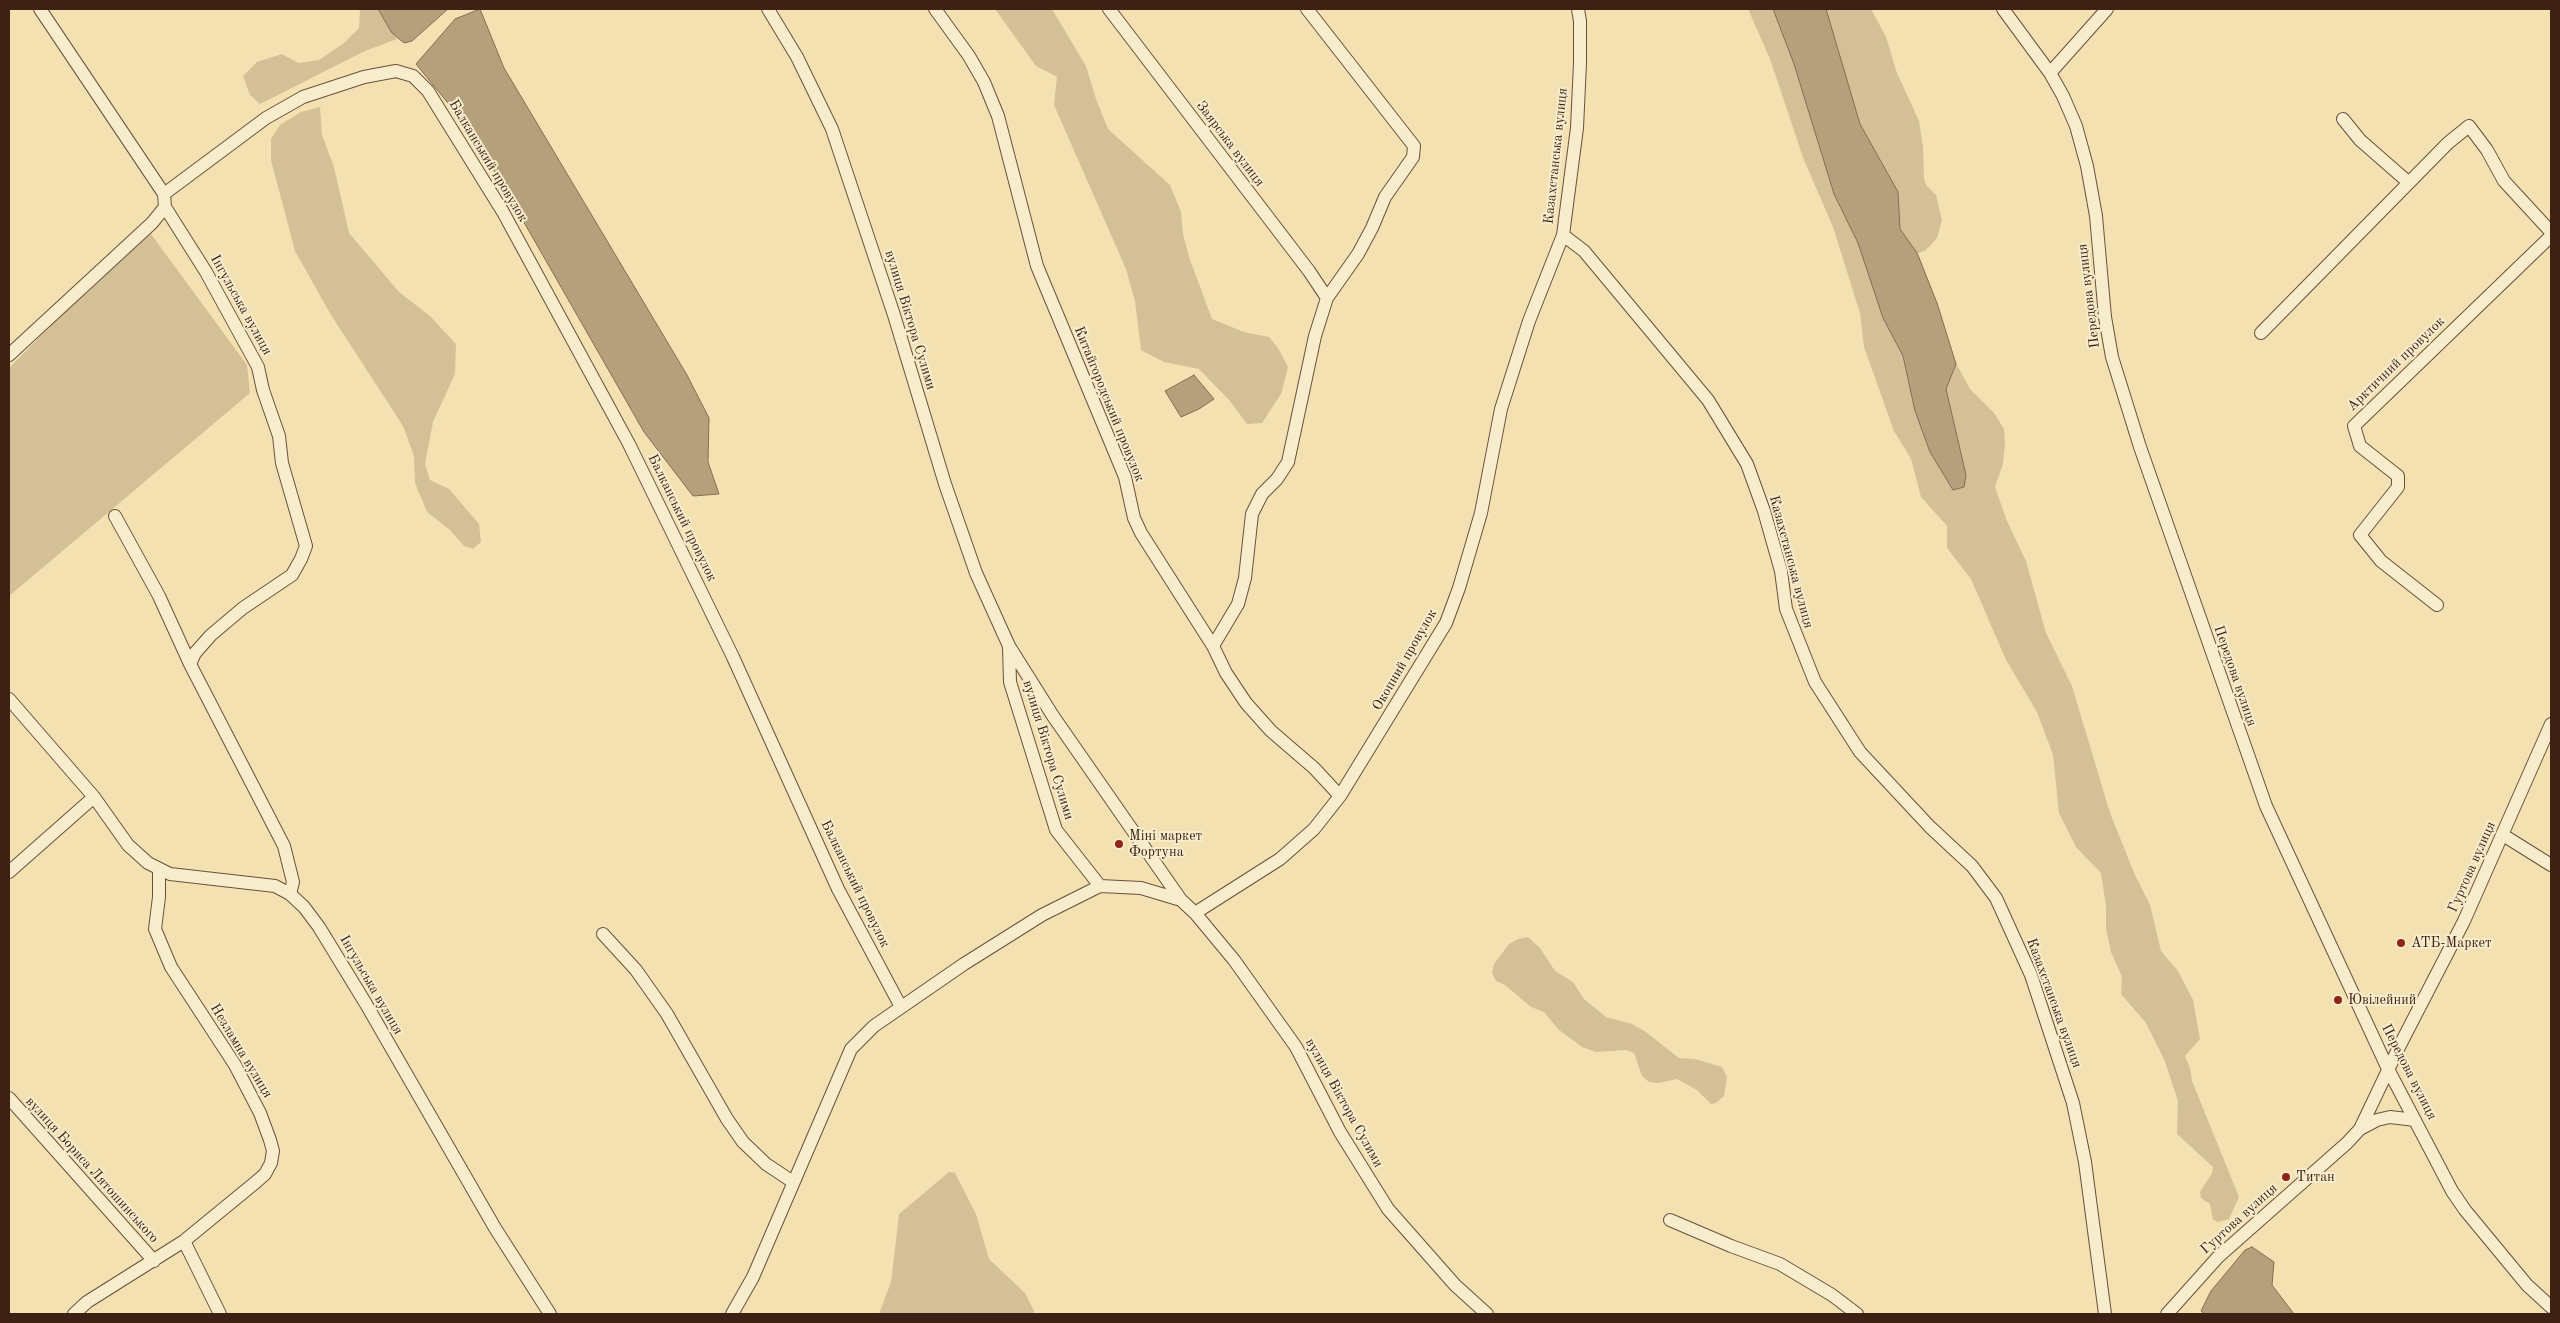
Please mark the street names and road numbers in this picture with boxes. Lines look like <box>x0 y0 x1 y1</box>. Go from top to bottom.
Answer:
street label: Казахстанська вулиця <box>1540 87 1572 225</box>
street label: Балканський провулок <box>445 97 531 225</box>
street label: Заярська вулиця <box>1192 98 1268 190</box>
street label: Передова вулиця <box>2074 243 2104 349</box>
street label: вулиця Віктора Сулими <box>881 248 939 392</box>
street label: Інгульська вулиця <box>206 252 276 358</box>
street label: Арктичний провулок <box>2344 313 2448 415</box>
street label: Китайгородський провулок <box>1070 324 1148 484</box>
street label: Балканський провулок <box>644 452 720 584</box>
street label: Казахстанська вулиця <box>1765 494 1817 630</box>
street label: Окопний провулок <box>1369 606 1441 714</box>
street label: Передова вулиця <box>2210 623 2260 729</box>
street label: вулиця Віктора Сулими <box>1019 678 1077 822</box>
street label: Балканський провулок <box>817 818 893 950</box>
street label: Гуртова вулиця <box>2444 819 2500 915</box>
street label: Інгульська вулиця <box>336 932 406 1038</box>
street label: Казахстанська вулиця <box>2023 936 2085 1070</box>
street label: Незламна вулиця <box>206 1001 276 1101</box>
street label: Передова вулиця <box>2378 1021 2440 1123</box>
street label: вулиця Віктора Сулими <box>1301 1035 1387 1171</box>
street label: вулиця Бориса Лятошинського <box>22 1093 162 1247</box>
street label: Гуртова вулиця <box>2197 1180 2281 1258</box>

